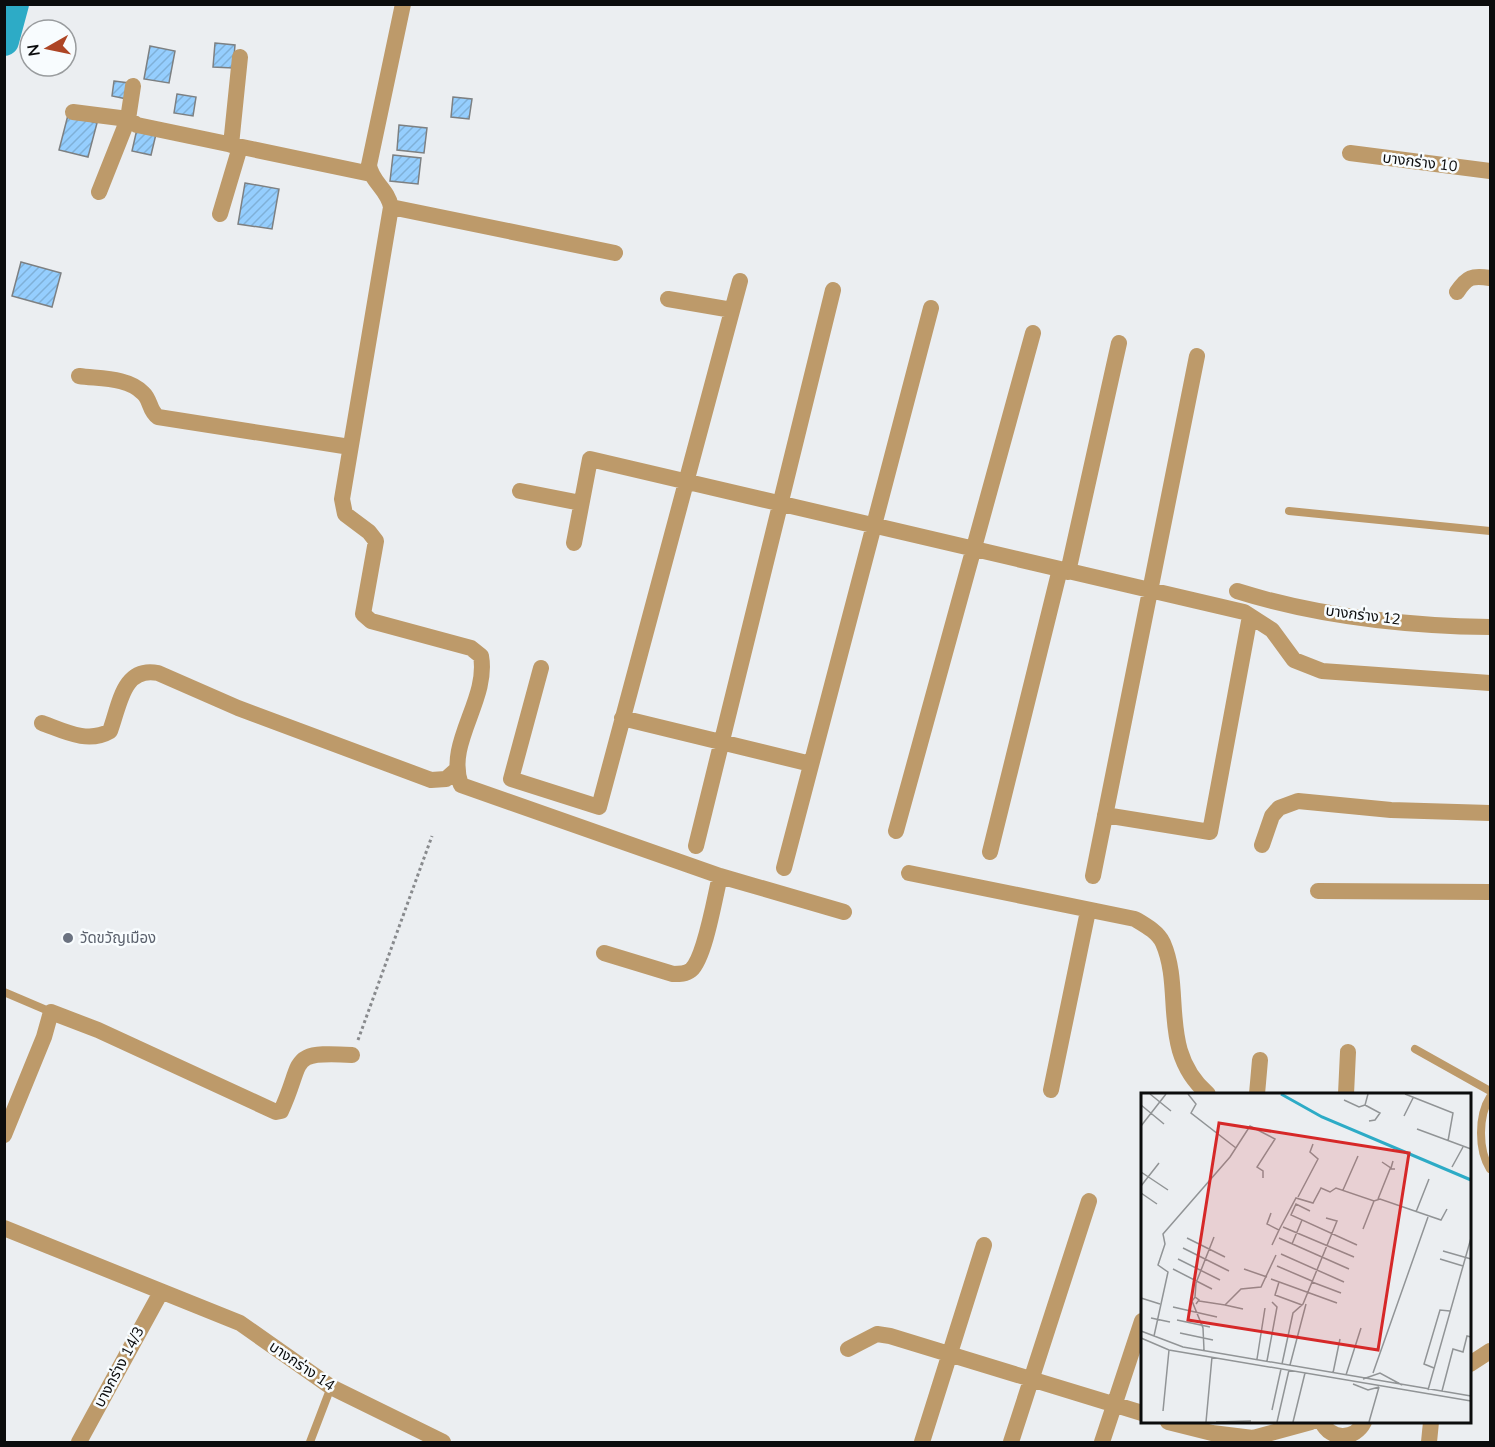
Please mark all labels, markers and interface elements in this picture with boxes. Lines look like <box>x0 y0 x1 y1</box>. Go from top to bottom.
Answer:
north arrow <box>18 18 78 78</box>
text: N <box>22 43 46 58</box>
street label: บางกร่าง 10 <box>1381 147 1459 177</box>
street label: บางกร่าง 12 <box>1324 600 1402 630</box>
place label: วัดขวัญเมือง <box>80 928 156 948</box>
marker: วัดขวัญเมือง <box>61 931 75 945</box>
inset map <box>1141 1093 1471 1423</box>
street label: บางกร่าง 14/3 <box>89 1323 149 1411</box>
street label: บางกร่าง 14 <box>265 1337 339 1395</box>

